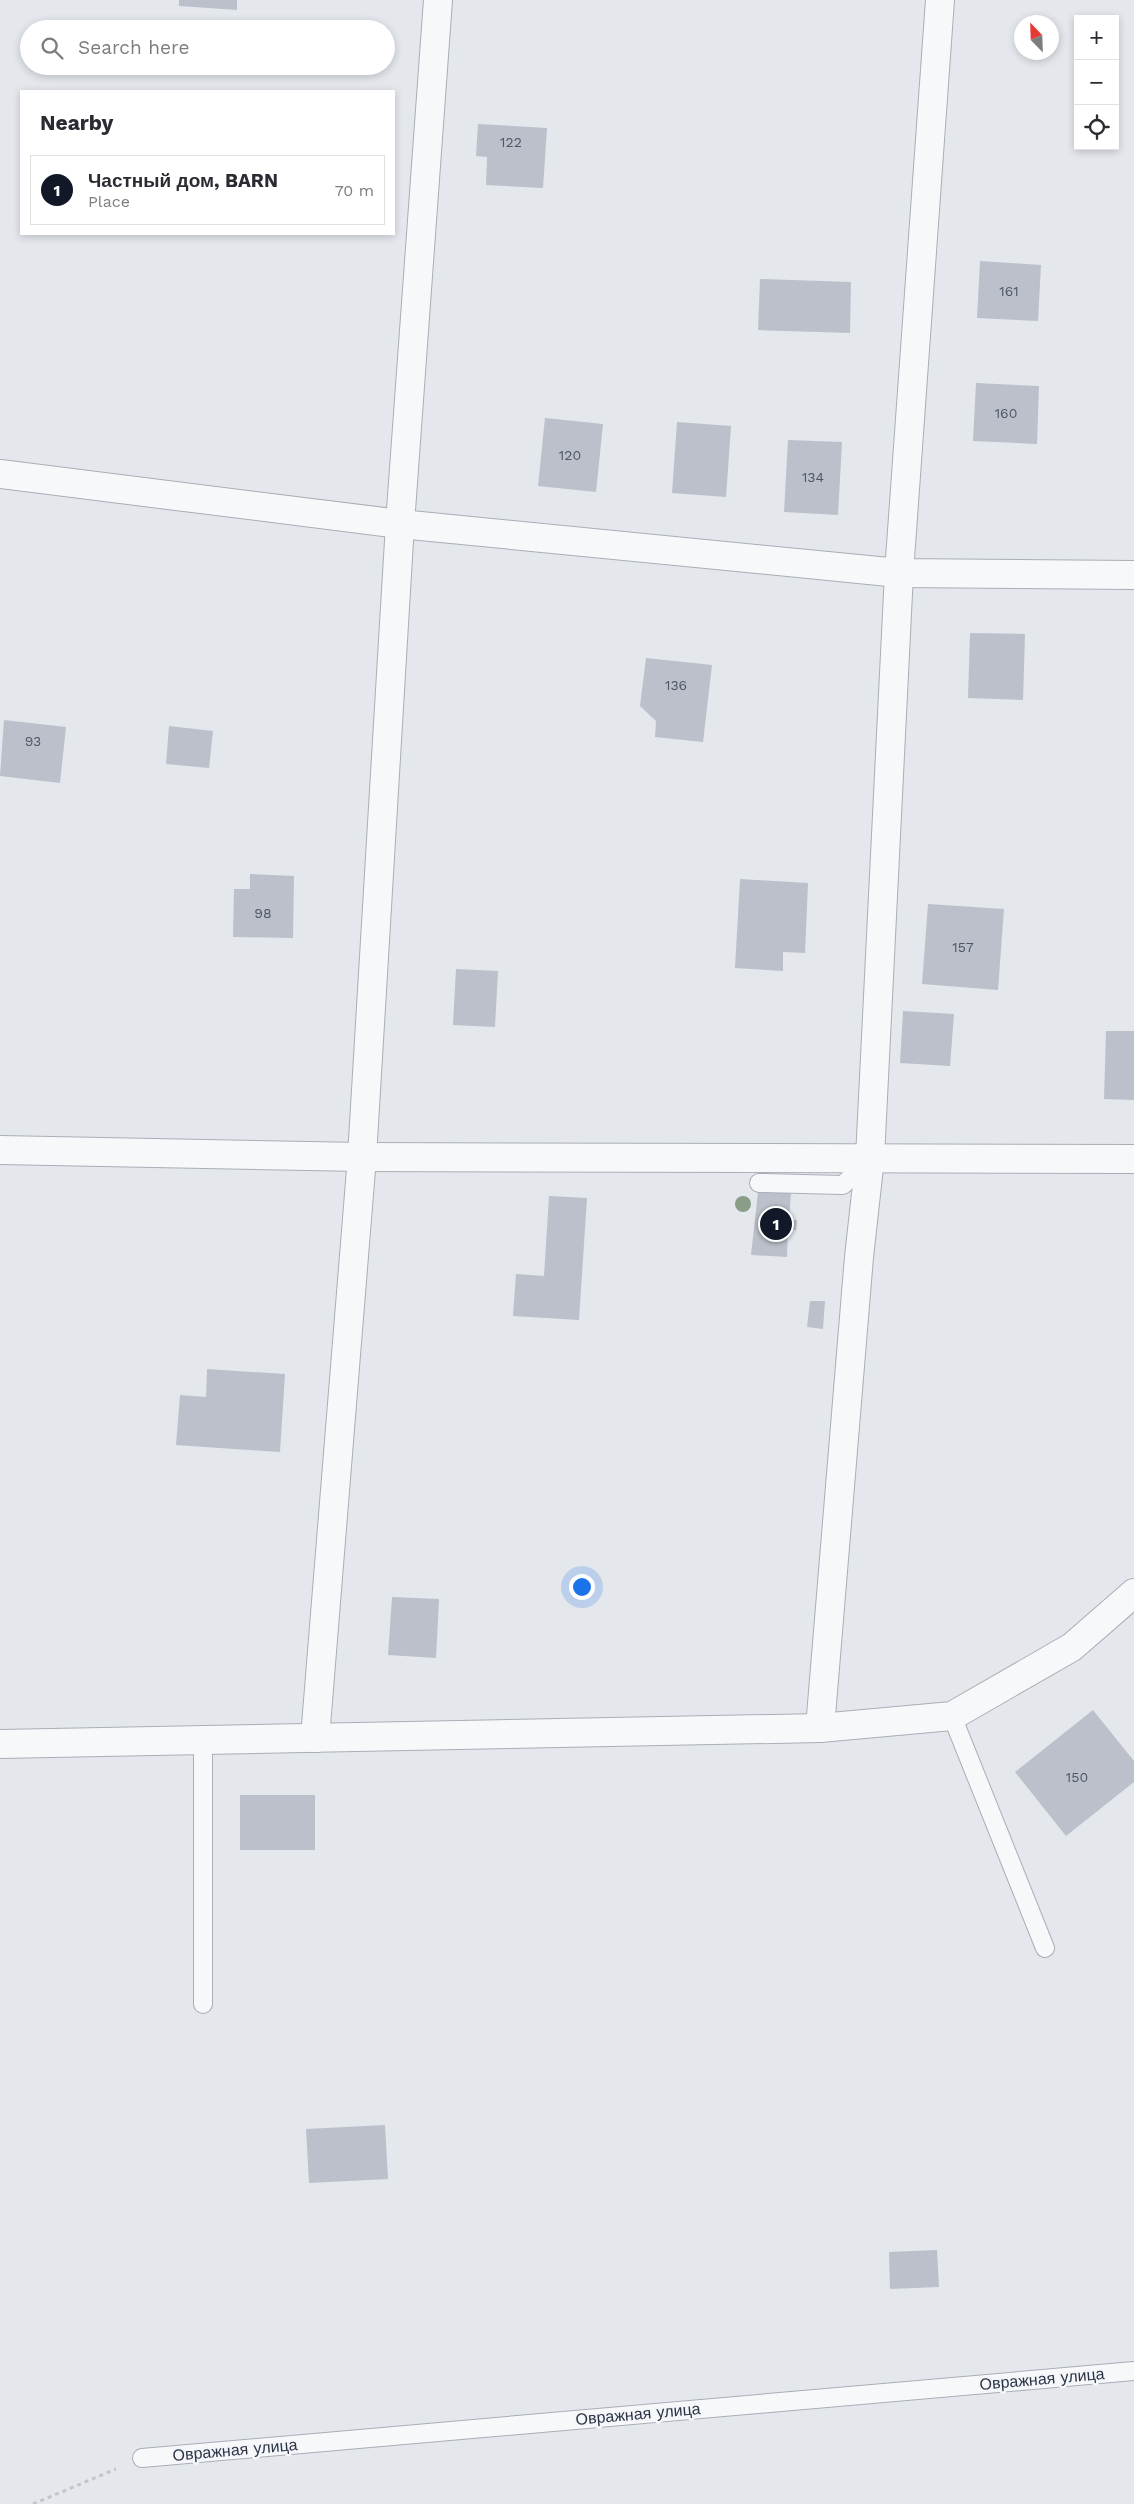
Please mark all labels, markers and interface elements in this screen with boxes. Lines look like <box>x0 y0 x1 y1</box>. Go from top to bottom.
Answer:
north arrow <box>1014 15 1059 60</box>
map controls <box>1074 15 1119 150</box>
button: + <box>1074 15 1119 60</box>
search box <box>20 20 395 75</box>
icon: search <box>38 34 66 62</box>
text: Search here <box>78 36 189 59</box>
button: − <box>1074 60 1119 105</box>
button: locate <box>1074 105 1119 150</box>
text: Nearby <box>40 110 113 135</box>
house number: 122 <box>500 134 522 150</box>
text: Частный дом, BARN <box>88 169 278 192</box>
text: 1 <box>54 181 60 200</box>
text: 70 m <box>335 181 374 200</box>
text: Place <box>88 192 130 211</box>
house number: 161 <box>999 283 1019 299</box>
house number: 160 <box>995 405 1017 421</box>
house number: 120 <box>559 447 581 463</box>
house number: 134 <box>802 469 824 485</box>
house number: 136 <box>665 677 687 693</box>
house number: 93 <box>25 733 41 749</box>
house number: 98 <box>254 905 272 921</box>
house number: 157 <box>952 939 974 955</box>
pin: 1 <box>760 1205 792 1243</box>
your location <box>569 1574 595 1600</box>
house number: 150 <box>1066 1769 1088 1785</box>
street label: Овражная улица <box>979 2364 1105 2394</box>
street label: Овражная улица <box>575 2399 701 2429</box>
street label: Овражная улица <box>172 2435 298 2465</box>

